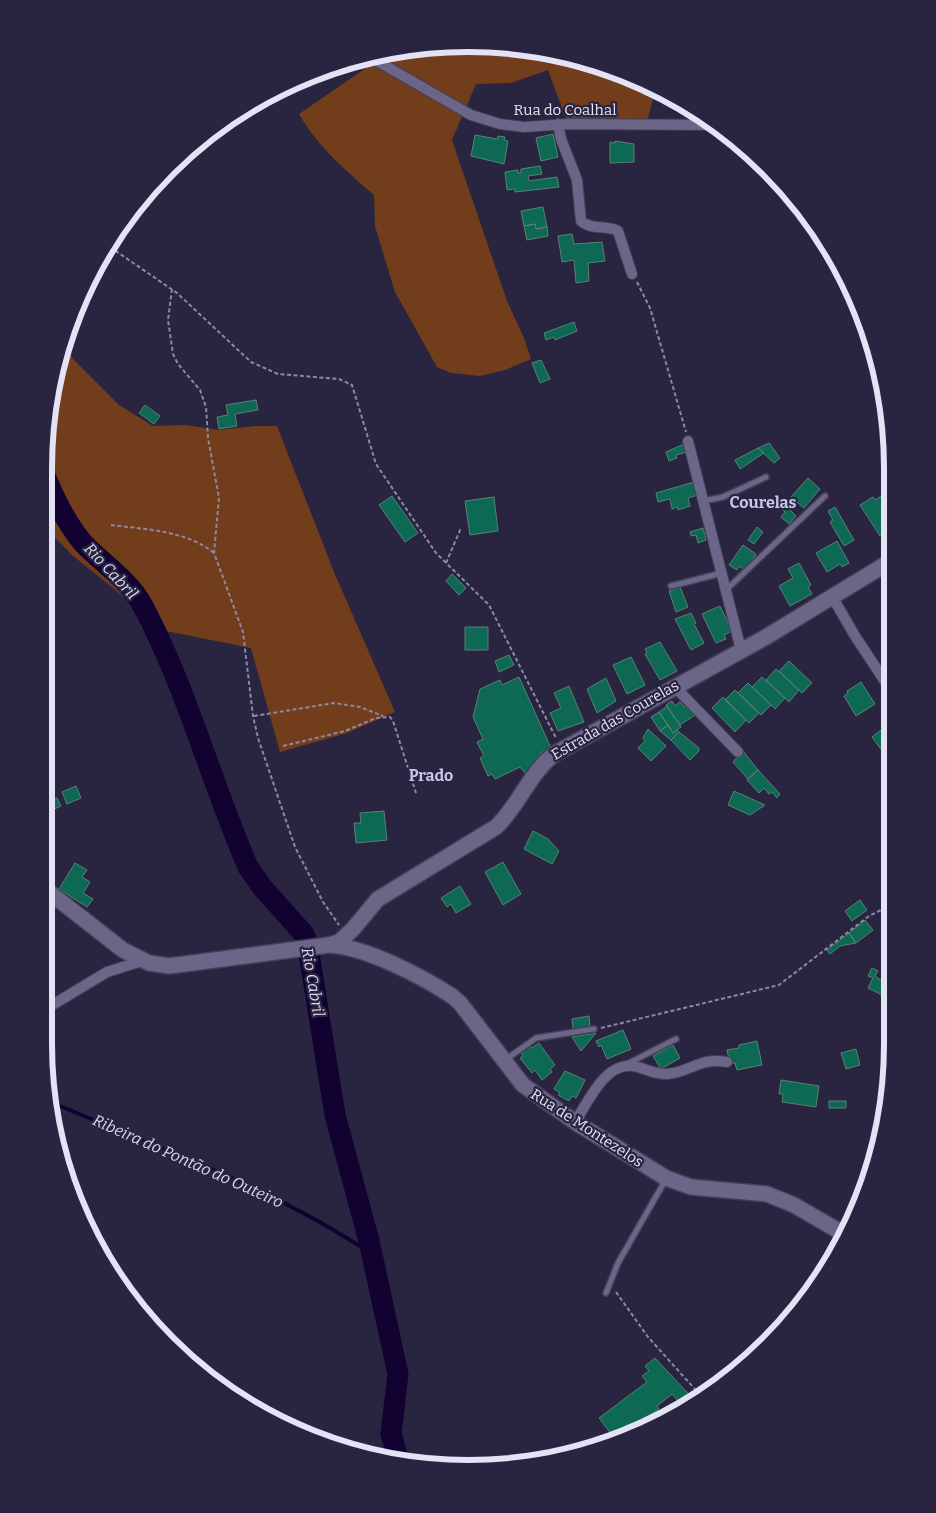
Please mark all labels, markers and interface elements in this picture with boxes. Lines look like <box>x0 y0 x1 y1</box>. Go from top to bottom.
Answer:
street label: Rua do Coalhal <box>514 101 616 119</box>
district label: Courelas <box>730 493 797 512</box>
water label: Rio Cabril <box>80 539 142 603</box>
street label: Estrada das Courelas <box>548 676 682 764</box>
district label: Prado <box>409 766 453 785</box>
water label: Rio Cabril <box>298 946 328 1018</box>
street label: Rua de Montezelos <box>527 1085 647 1171</box>
water label: Ribeira do Pontão do Outeiro <box>90 1110 286 1212</box>

